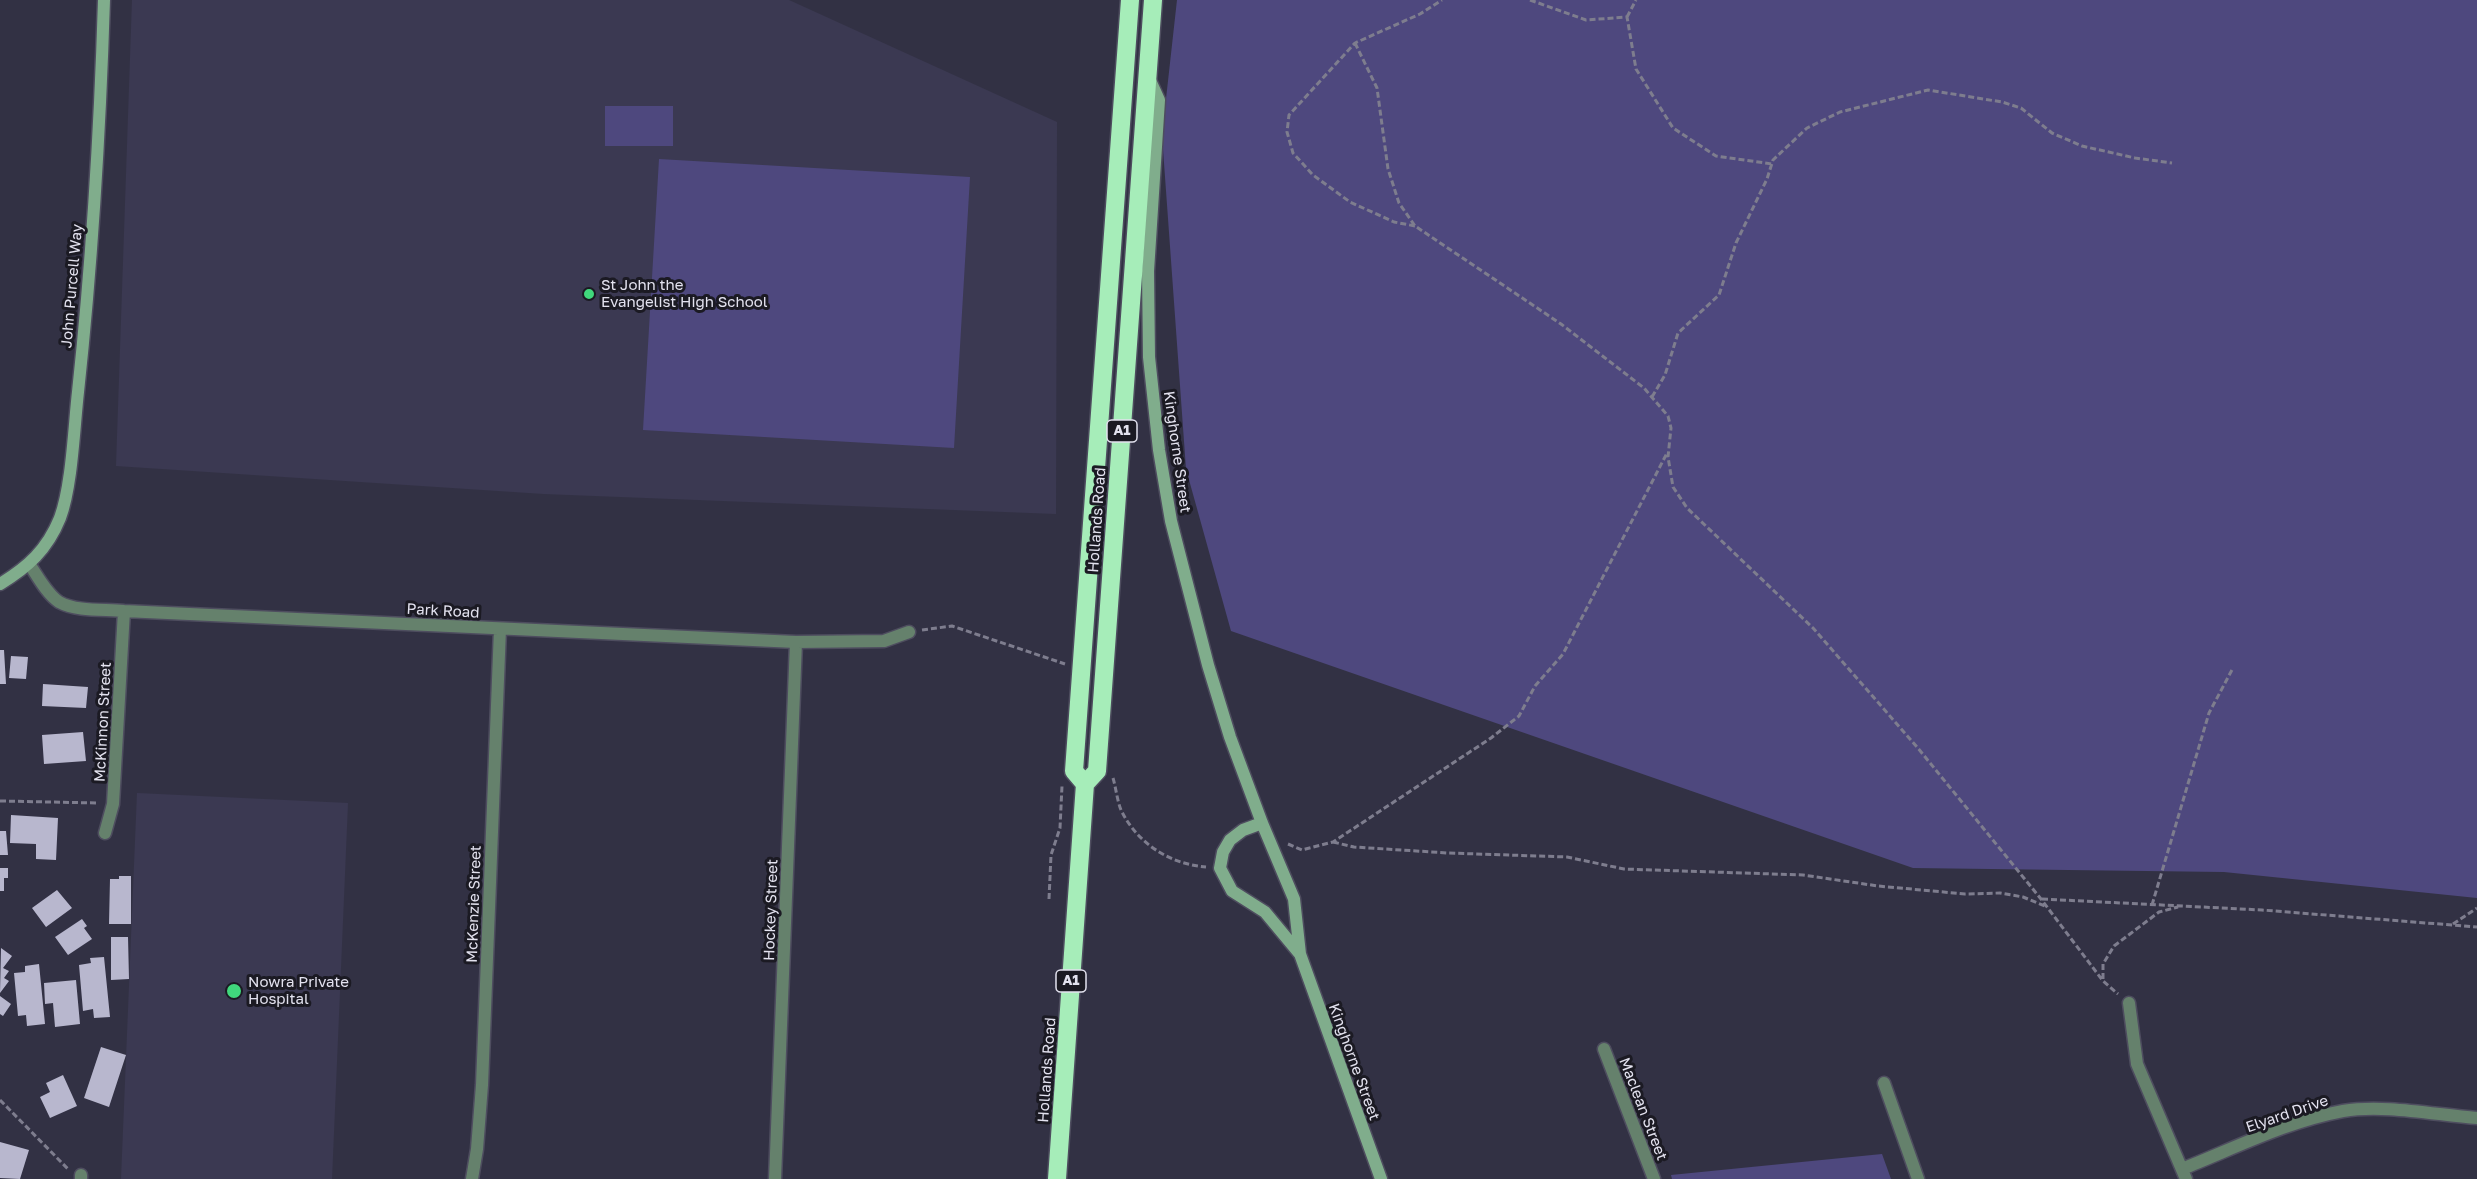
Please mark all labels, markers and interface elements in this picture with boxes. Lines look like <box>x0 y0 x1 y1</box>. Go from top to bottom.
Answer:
street label: John Purcell Way <box>58 223 86 349</box>
place label: St John the Evangelist High School <box>601 276 768 311</box>
marker: St John the Evangelist High School <box>582 287 596 301</box>
street label: Kinghorne Street <box>1160 390 1194 514</box>
road number: A1 <box>1107 420 1137 442</box>
street label: Hollands Road <box>1084 467 1110 573</box>
street label: Park Road <box>406 600 480 622</box>
street label: McKinnon Street <box>91 661 115 783</box>
street label: McKenzie Street <box>463 845 485 963</box>
street label: Hockey Street <box>760 859 782 961</box>
road number: A1 <box>1056 970 1086 992</box>
place label: Nowra Private Hospital <box>248 973 349 1008</box>
marker: Nowra Private Hospital <box>225 982 243 1000</box>
street label: Kinghorne Street <box>1325 1001 1383 1123</box>
street label: Hollands Road <box>1034 1017 1060 1123</box>
street label: Maclean Street <box>1615 1055 1671 1163</box>
street label: Elyard Drive <box>2243 1092 2331 1136</box>

